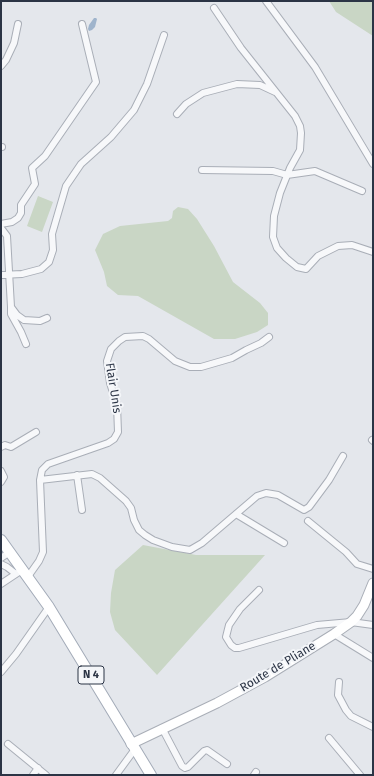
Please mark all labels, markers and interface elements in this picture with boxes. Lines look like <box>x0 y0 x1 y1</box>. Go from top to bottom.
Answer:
street label: Flair Unis <box>102 362 124 414</box>
street label: Route de Pliane <box>238 639 318 695</box>
road number: N 4 <box>78 666 104 684</box>

